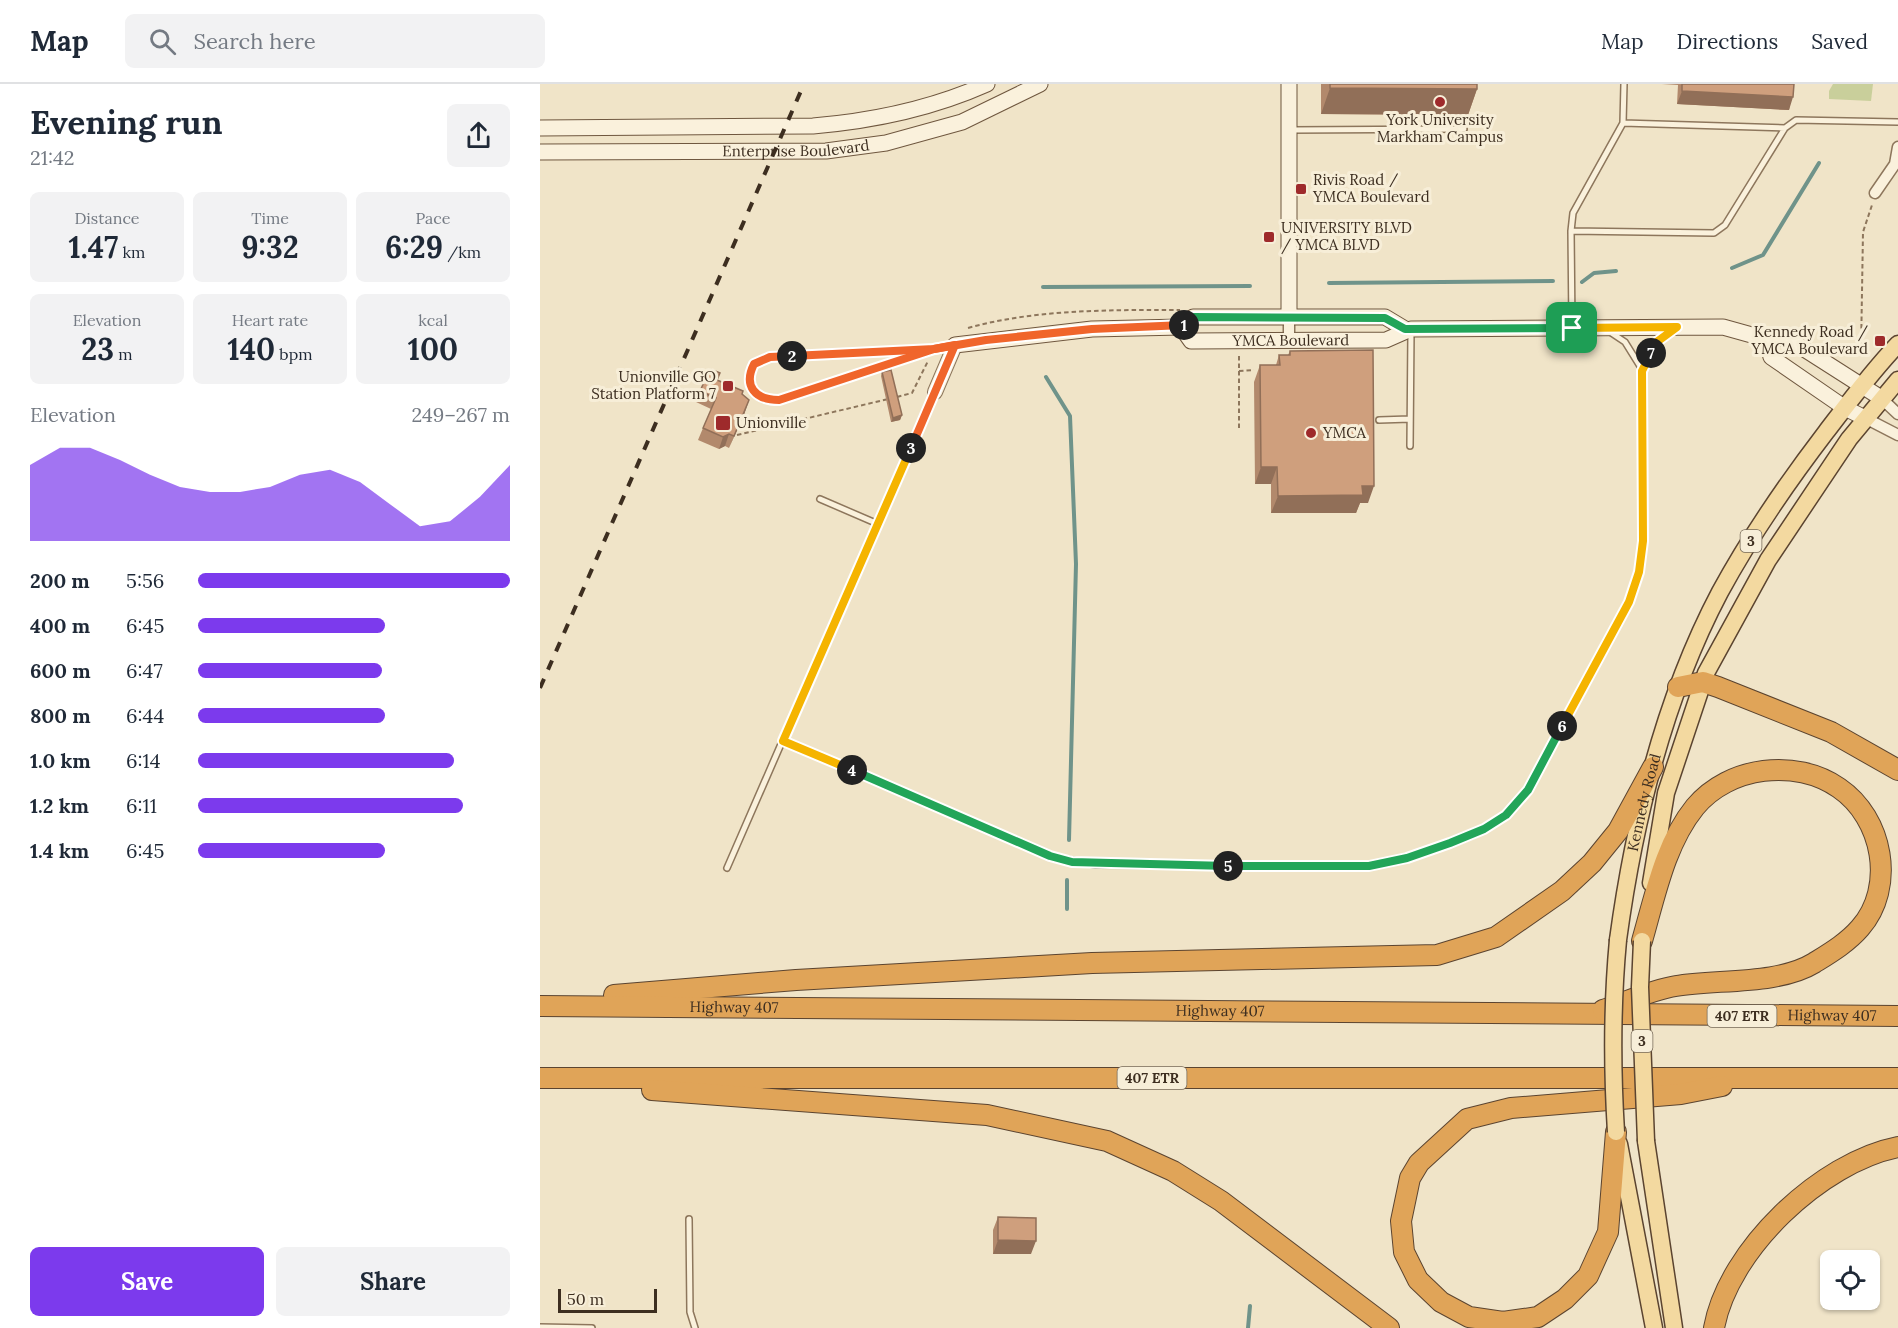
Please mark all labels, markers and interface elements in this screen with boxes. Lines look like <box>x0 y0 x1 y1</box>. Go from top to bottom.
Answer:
search box <box>125 14 545 68</box>
text: Map <box>30 23 89 59</box>
icon: search <box>146 25 179 58</box>
text: Search here <box>194 27 316 55</box>
text: Map <box>1601 28 1644 55</box>
text: Directions <box>1677 28 1778 55</box>
text: Saved <box>1811 28 1868 55</box>
marker: York University Markham Campus <box>1433 95 1447 109</box>
text: Evening run <box>30 101 222 143</box>
button: share <box>447 104 510 167</box>
place label: York University Markham Campus <box>1377 110 1503 146</box>
street label: Enterprise Boulevard <box>722 135 870 160</box>
text: 21:42 <box>30 145 75 170</box>
place label: Rivis Road / YMCA Boulevard <box>1312 170 1430 206</box>
marker: Rivis Road / YMCA Boulevard <box>1294 182 1308 196</box>
text: Distance <box>74 208 140 228</box>
text: Time <box>251 208 289 228</box>
text: Pace <box>416 208 450 228</box>
place label: UNIVERSITY BLVD / YMCA BLVD <box>1281 218 1412 255</box>
text: 1.47 <box>69 228 118 266</box>
text: 9:32 <box>241 228 299 266</box>
text: 6:29 <box>385 228 443 266</box>
marker: UNIVERSITY BLVD / YMCA BLVD <box>1262 230 1276 244</box>
text: km <box>118 242 145 262</box>
text: /km <box>443 242 481 262</box>
pin <box>1546 302 1597 353</box>
text: Elevation <box>73 310 141 330</box>
text: Heart rate <box>232 310 308 330</box>
text: kcal <box>418 310 448 330</box>
pin: 1 <box>1169 310 1199 340</box>
icon: arrive <box>1555 311 1588 344</box>
text: 1 <box>1181 315 1187 335</box>
place label: Kennedy Road / YMCA Boulevard <box>1750 322 1869 358</box>
text: 23 <box>81 330 114 368</box>
text: 140 <box>227 330 275 368</box>
text: 100 <box>408 330 458 368</box>
street label: YMCA Boulevard <box>1231 330 1349 350</box>
marker: Kennedy Road / YMCA Boulevard <box>1873 334 1887 348</box>
pin: 7 <box>1636 338 1666 368</box>
pin: 2 <box>777 341 807 371</box>
text: 7 <box>1647 343 1655 363</box>
text: m <box>114 344 133 364</box>
text: bpm <box>275 344 313 364</box>
text: 2 <box>788 346 796 366</box>
place label: Unionville GO Station Platform 7 <box>591 367 716 403</box>
marker: Unionville GO Station Platform 7 <box>721 379 735 393</box>
text: Elevation <box>30 402 116 427</box>
text: 249–267 m <box>412 402 510 427</box>
place label: Unionville <box>736 413 806 432</box>
marker: Unionville <box>714 414 732 432</box>
place label: YMCA <box>1322 423 1367 442</box>
marker: YMCA <box>1304 426 1318 440</box>
pin: 3 <box>896 433 926 463</box>
text: 3 <box>907 438 915 458</box>
road number: 3 <box>1740 530 1762 552</box>
text: 200 m <box>30 568 90 593</box>
text: 5:56 <box>126 568 164 593</box>
text: 400 m <box>30 613 90 638</box>
text: 6:45 <box>126 613 164 638</box>
text: 600 m <box>30 658 91 683</box>
text: 6:47 <box>126 658 163 683</box>
text: 800 m <box>30 703 91 728</box>
text: 6:44 <box>126 703 164 728</box>
pin: 6 <box>1547 711 1577 741</box>
text: 6 <box>1557 716 1567 736</box>
text: 1.0 km <box>30 748 91 773</box>
text: 6:14 <box>126 748 161 773</box>
street label: Kennedy Road <box>1623 751 1665 853</box>
pin: 4 <box>837 755 867 785</box>
text: 4 <box>848 760 856 780</box>
text: 1.2 km <box>30 793 89 818</box>
text: 6:11 <box>126 793 157 818</box>
text: 1.4 km <box>30 838 89 863</box>
text: 6:45 <box>126 838 164 863</box>
pin: 5 <box>1213 851 1243 881</box>
text: 5 <box>1224 856 1232 876</box>
street label: Highway 407 <box>690 997 779 1017</box>
street label: Highway 407 <box>1176 1001 1265 1020</box>
road number: 407 ETR <box>1708 1005 1776 1027</box>
street label: Highway 407 <box>1787 1005 1877 1025</box>
road number: 3 <box>1632 1030 1652 1052</box>
road number: 407 ETR <box>1118 1067 1186 1089</box>
button: Save <box>30 1247 264 1316</box>
button: Share <box>276 1247 510 1316</box>
map controls <box>1820 1250 1880 1310</box>
button: locate <box>1820 1250 1880 1310</box>
scale bar <box>558 1286 657 1314</box>
text: 50 m <box>567 1289 604 1309</box>

